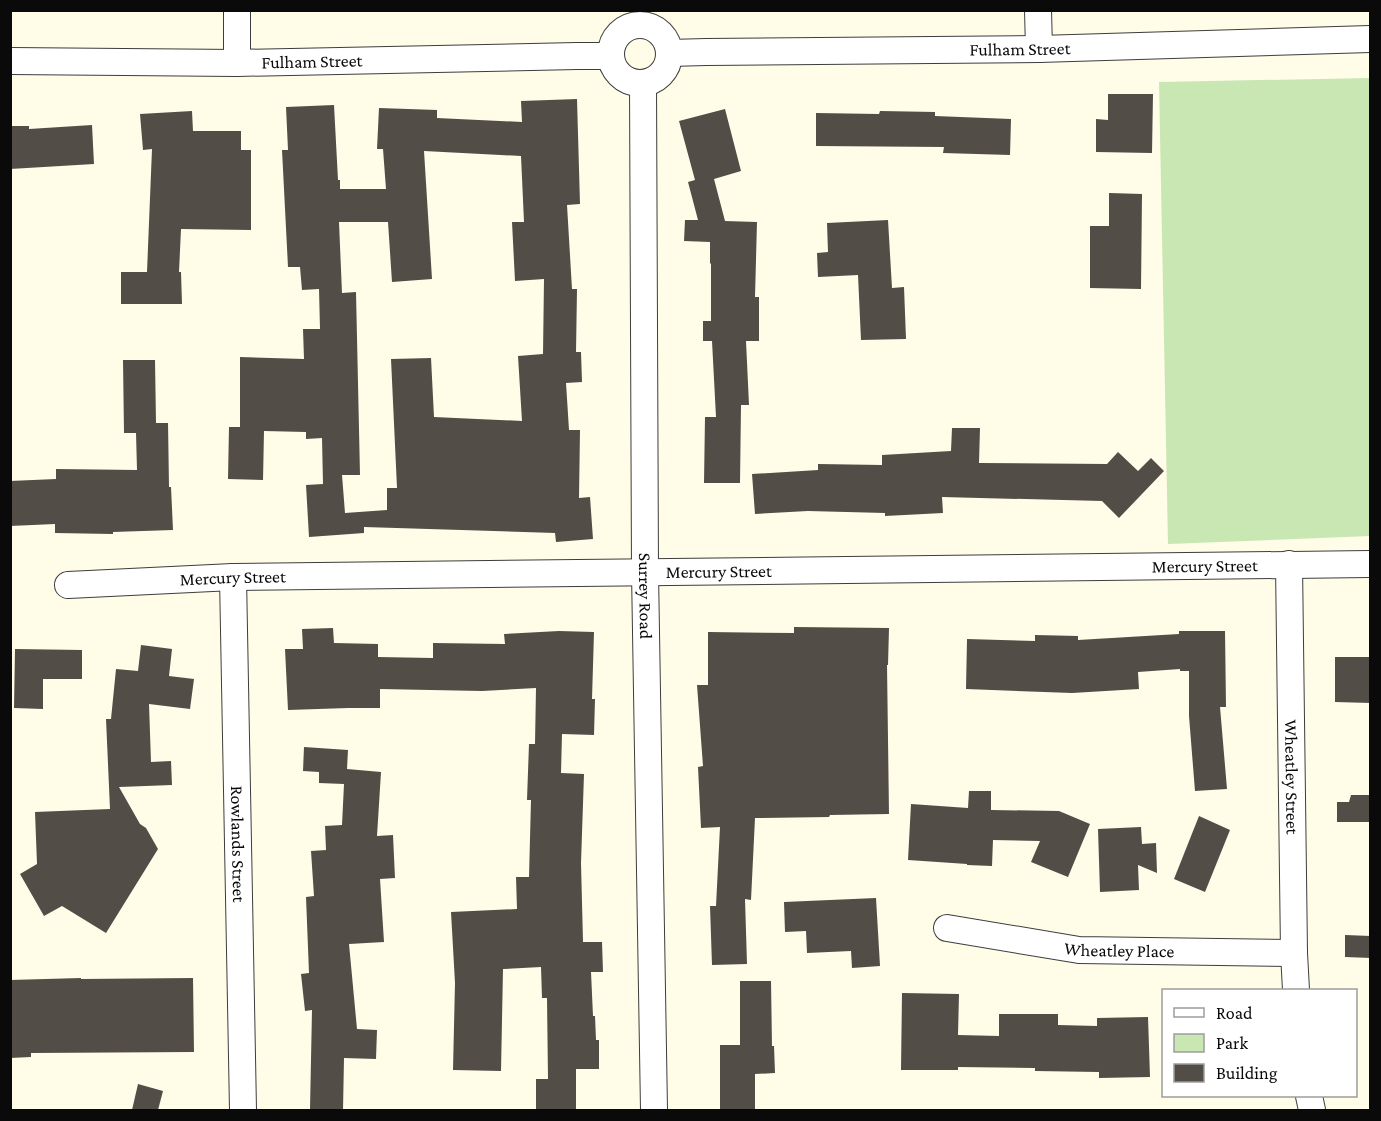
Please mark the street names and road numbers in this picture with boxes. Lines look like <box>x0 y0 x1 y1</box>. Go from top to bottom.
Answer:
street label: Fulham Street <box>969 38 1072 60</box>
street label: Fulham Street <box>261 50 364 72</box>
street label: Surrey Road <box>635 553 656 640</box>
street label: Mercury Street <box>1152 555 1259 576</box>
street label: Mercury Street <box>666 561 773 582</box>
street label: Mercury Street <box>179 566 287 590</box>
street label: Wheatley Street <box>1281 719 1302 836</box>
street label: Rowlands Street <box>227 785 249 904</box>
street label: Wheatley Place <box>1063 938 1174 961</box>

